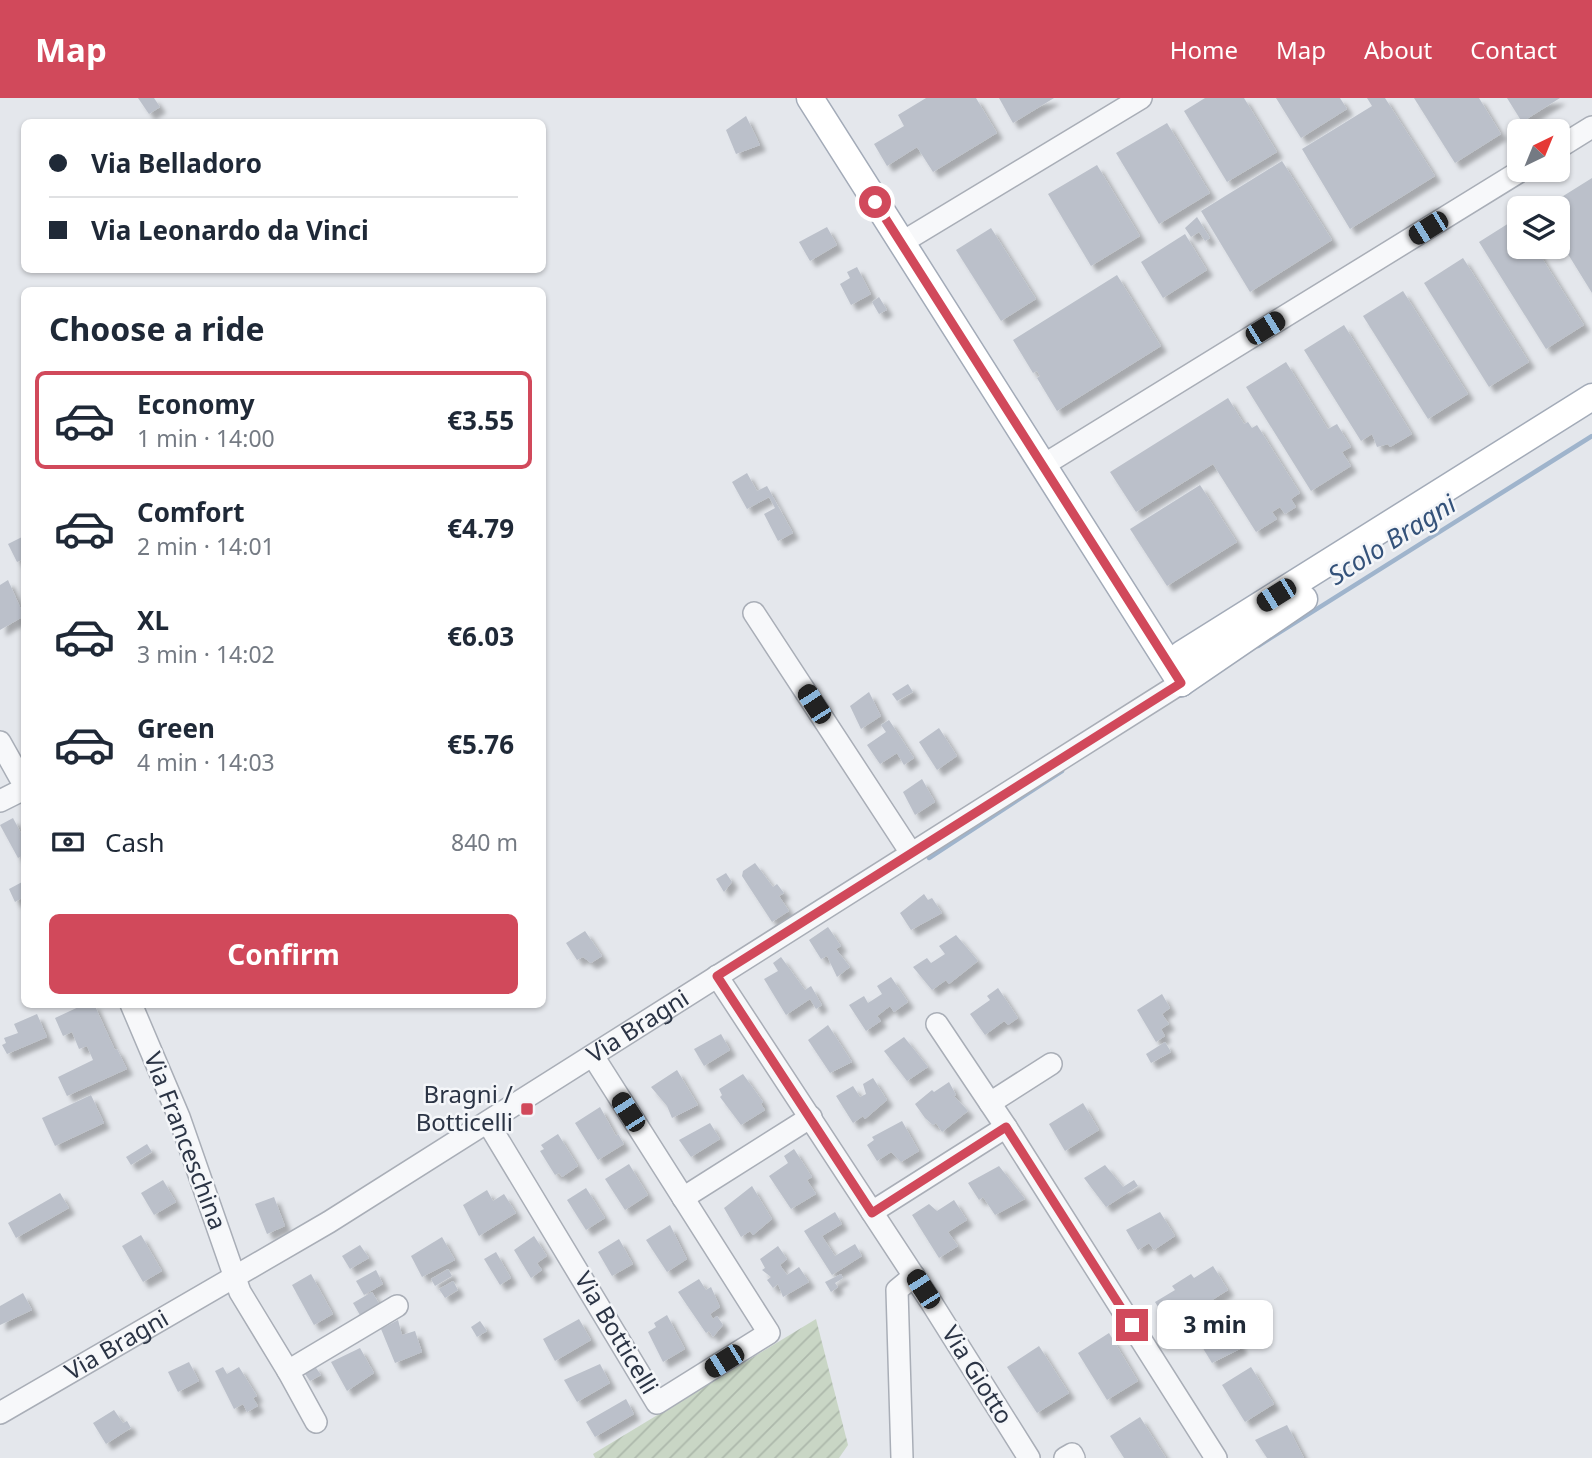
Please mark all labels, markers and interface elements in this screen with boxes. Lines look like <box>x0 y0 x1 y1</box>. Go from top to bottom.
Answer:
text: Map <box>35 27 107 72</box>
text: Home <box>1170 33 1238 66</box>
text: Map <box>1276 33 1326 66</box>
text: About <box>1364 33 1432 66</box>
text: Contact <box>1470 33 1557 66</box>
north arrow <box>1507 119 1570 182</box>
map controls <box>1507 119 1570 259</box>
text: Via Belladoro <box>91 145 262 181</box>
route start <box>859 186 891 218</box>
button: layers <box>1507 196 1570 259</box>
car <box>1405 208 1452 248</box>
text: Via Leonardo da Vinci <box>91 212 369 248</box>
text: Choose a ride <box>49 307 265 350</box>
car <box>1242 308 1289 348</box>
text: Economy <box>137 386 255 422</box>
icon: car <box>53 389 116 452</box>
text: €3.55 <box>447 402 514 438</box>
text: 1 min · 14:00 <box>137 422 275 454</box>
water label: Scolo Bragni <box>1321 485 1463 593</box>
text: Comfort <box>137 494 245 530</box>
icon: car <box>53 497 116 560</box>
text: €4.79 <box>447 510 514 546</box>
text: 2 min · 14:01 <box>137 530 275 562</box>
car <box>1253 575 1300 615</box>
text: XL <box>137 602 169 638</box>
icon: car <box>53 605 116 668</box>
text: €6.03 <box>447 618 514 654</box>
text: 3 min · 14:02 <box>137 638 275 670</box>
car <box>794 681 835 727</box>
text: Green <box>137 710 215 746</box>
icon: car <box>53 713 116 776</box>
text: €5.76 <box>447 726 514 762</box>
text: 4 min · 14:03 <box>137 746 275 778</box>
icon: cash <box>49 823 87 861</box>
text: Cash <box>105 824 165 860</box>
text: 840 m <box>451 826 518 858</box>
button: Confirm <box>49 914 518 994</box>
street label: Via Bragni <box>580 981 694 1070</box>
street label: Via Franceschina <box>137 1047 235 1234</box>
place label: Bragni / Botticelli <box>416 1077 513 1138</box>
car <box>608 1089 649 1135</box>
marker: Bragni / Botticelli <box>519 1101 535 1117</box>
street label: Via Botticelli <box>568 1265 667 1400</box>
car <box>903 1266 944 1312</box>
callout: 3 min <box>1156 1300 1272 1350</box>
street label: Via Bragni <box>58 1301 174 1387</box>
text: 3 min <box>1183 1308 1247 1340</box>
route end <box>1116 1309 1148 1341</box>
street label: Via Giotto <box>935 1319 1021 1430</box>
car <box>701 1341 748 1381</box>

